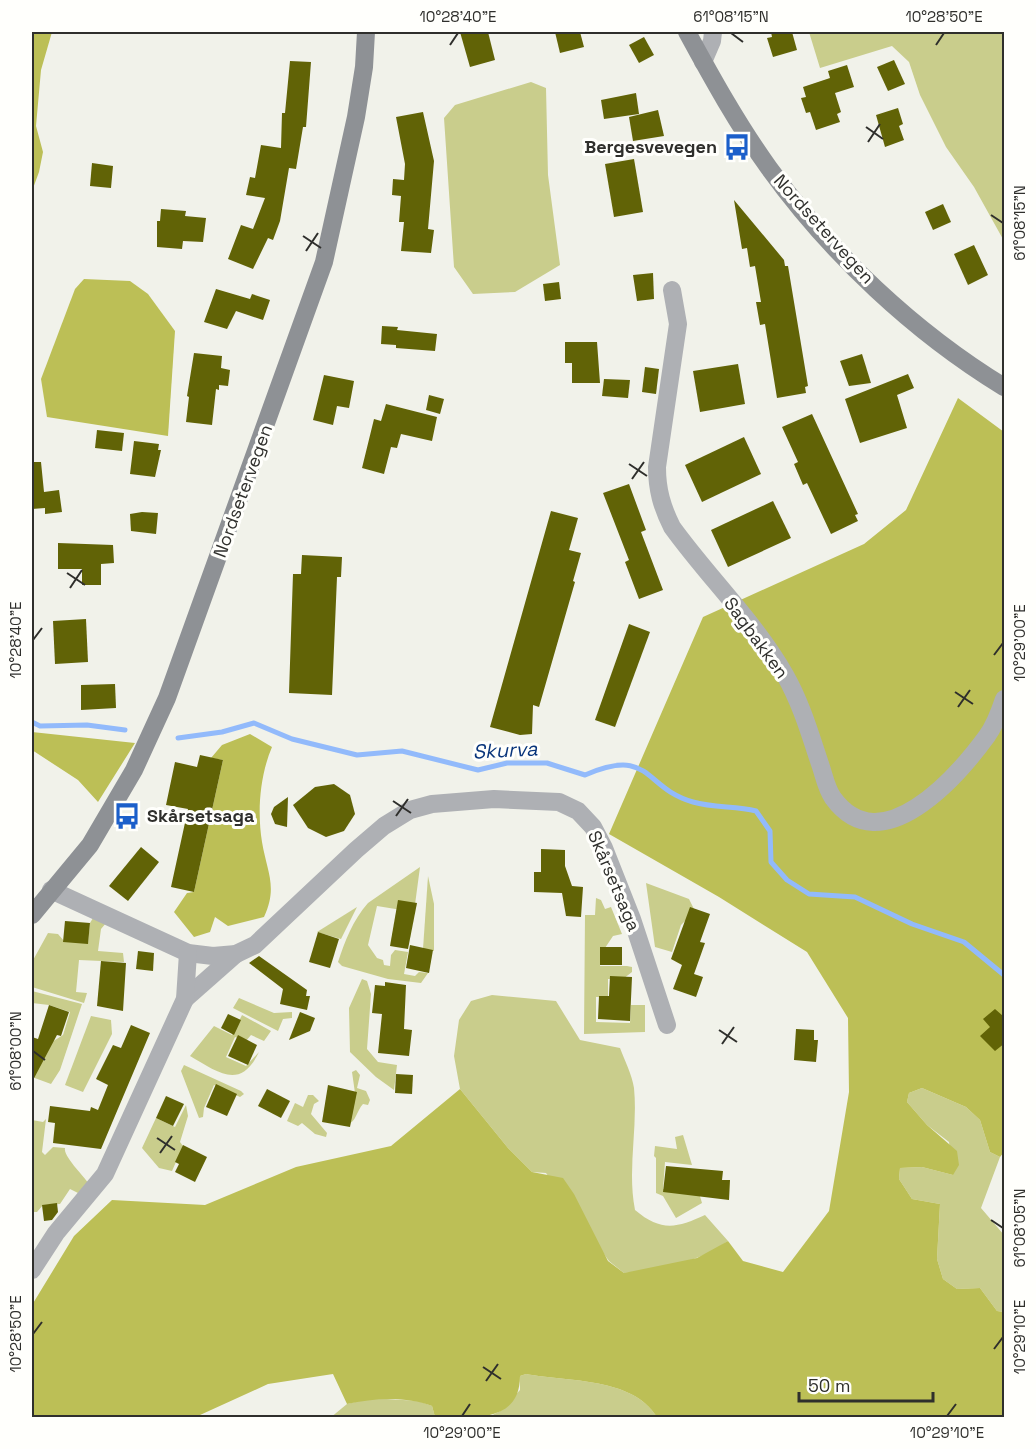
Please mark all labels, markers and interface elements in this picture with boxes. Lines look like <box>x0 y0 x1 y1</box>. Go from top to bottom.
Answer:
text: 10°28'40"E <box>420 7 496 26</box>
text: 61°08'15"N <box>693 7 769 26</box>
text: 10°28'50"E <box>905 7 983 26</box>
bus stop icon: Bergesvevegen <box>722 132 752 162</box>
place label: Bergesvevegen <box>584 135 717 158</box>
street label: Nordsetervegen <box>769 169 880 288</box>
text: 61°08'15"N <box>1010 185 1029 261</box>
street label: Nordsetervegen <box>208 421 277 560</box>
street label: Sagbakken <box>719 592 794 683</box>
text: 10°28'40"E <box>6 602 25 678</box>
text: 10°29'00"E <box>1010 604 1029 682</box>
water label: Skurva <box>472 735 539 765</box>
bus stop icon: Skårsetsaga <box>112 801 142 831</box>
place label: Skårsetsaga <box>147 804 255 827</box>
street label: Skårsetsaga <box>583 827 646 935</box>
text: 61°08'00"N <box>6 1011 25 1091</box>
text: 61°08'05"N <box>1010 1189 1029 1267</box>
text: 10°28'50"E <box>6 1295 25 1373</box>
text: 10°29'10"E <box>1010 1300 1029 1374</box>
scale bar <box>799 1365 932 1403</box>
text: 50 m <box>808 1374 850 1397</box>
text: 10°29'00"E <box>423 1423 501 1442</box>
text: 10°29'10"E <box>910 1423 984 1442</box>

